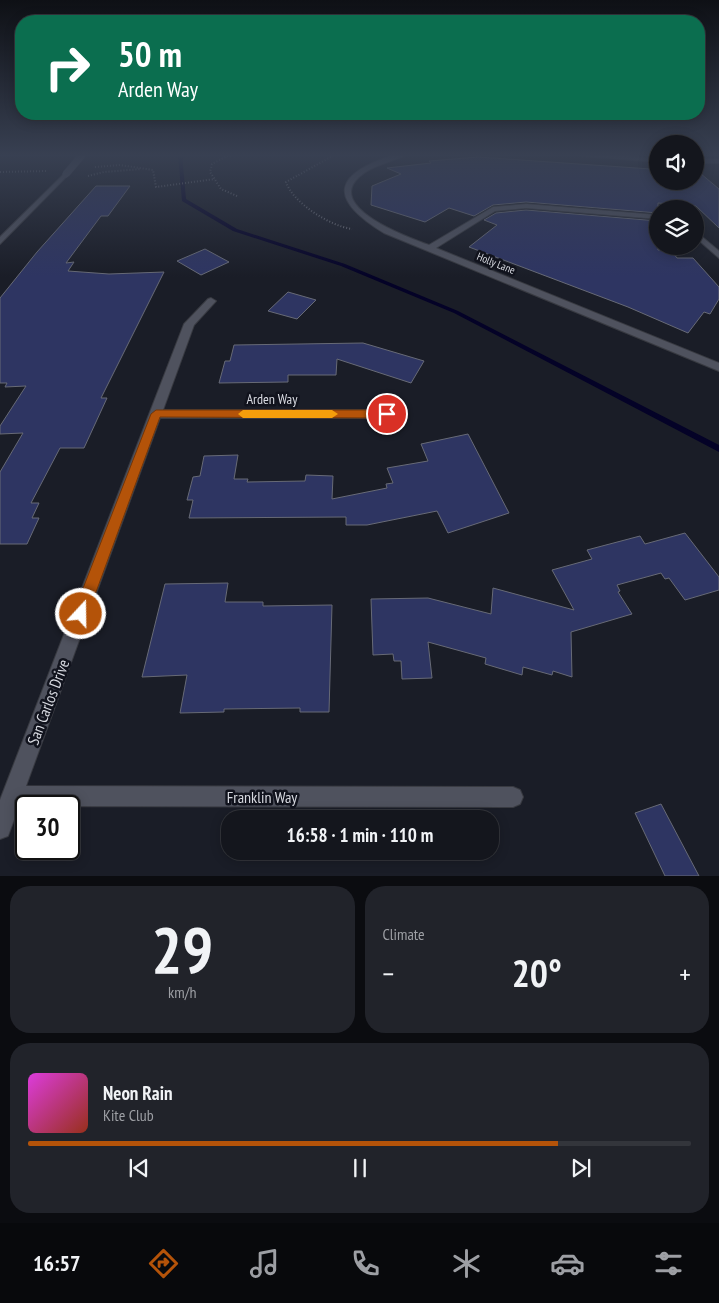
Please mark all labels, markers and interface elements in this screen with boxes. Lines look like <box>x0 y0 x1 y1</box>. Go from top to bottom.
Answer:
text: 50 m <box>118 31 182 77</box>
icon: right <box>35 35 100 100</box>
text: Arden Way <box>118 75 198 103</box>
map controls <box>649 135 704 255</box>
button: sound <box>649 135 704 190</box>
button: layers <box>649 200 704 255</box>
street label: Holly Lane <box>475 249 518 277</box>
street label: Arden Way <box>247 390 298 408</box>
pin <box>366 393 408 435</box>
icon: arrive <box>373 400 401 428</box>
position arrow <box>54 587 106 639</box>
street label: San Carlos Drive <box>23 656 73 748</box>
street label: Franklin Way <box>227 787 297 807</box>
speed limit sign: 30 <box>15 795 80 860</box>
text: 16:58 · 1 min · 110 m <box>287 823 433 847</box>
text: 29 <box>151 907 213 991</box>
text: Climate <box>383 924 425 944</box>
text: 20° <box>512 948 562 997</box>
text: − <box>383 955 394 992</box>
text: + <box>679 955 691 992</box>
text: km/h <box>168 982 196 1002</box>
text: Neon Rain <box>103 1081 172 1105</box>
text: Kite Club <box>103 1105 154 1125</box>
icon: previous <box>125 1154 153 1182</box>
icon: pause <box>346 1154 374 1182</box>
icon: next <box>567 1154 595 1182</box>
icon: directions <box>146 1246 181 1281</box>
icon: music <box>247 1246 282 1281</box>
icon: phone <box>348 1246 383 1281</box>
icon: climate <box>449 1246 484 1281</box>
icon: car <box>550 1246 585 1281</box>
icon: filters <box>651 1246 686 1281</box>
text: 16:57 <box>33 1249 81 1277</box>

